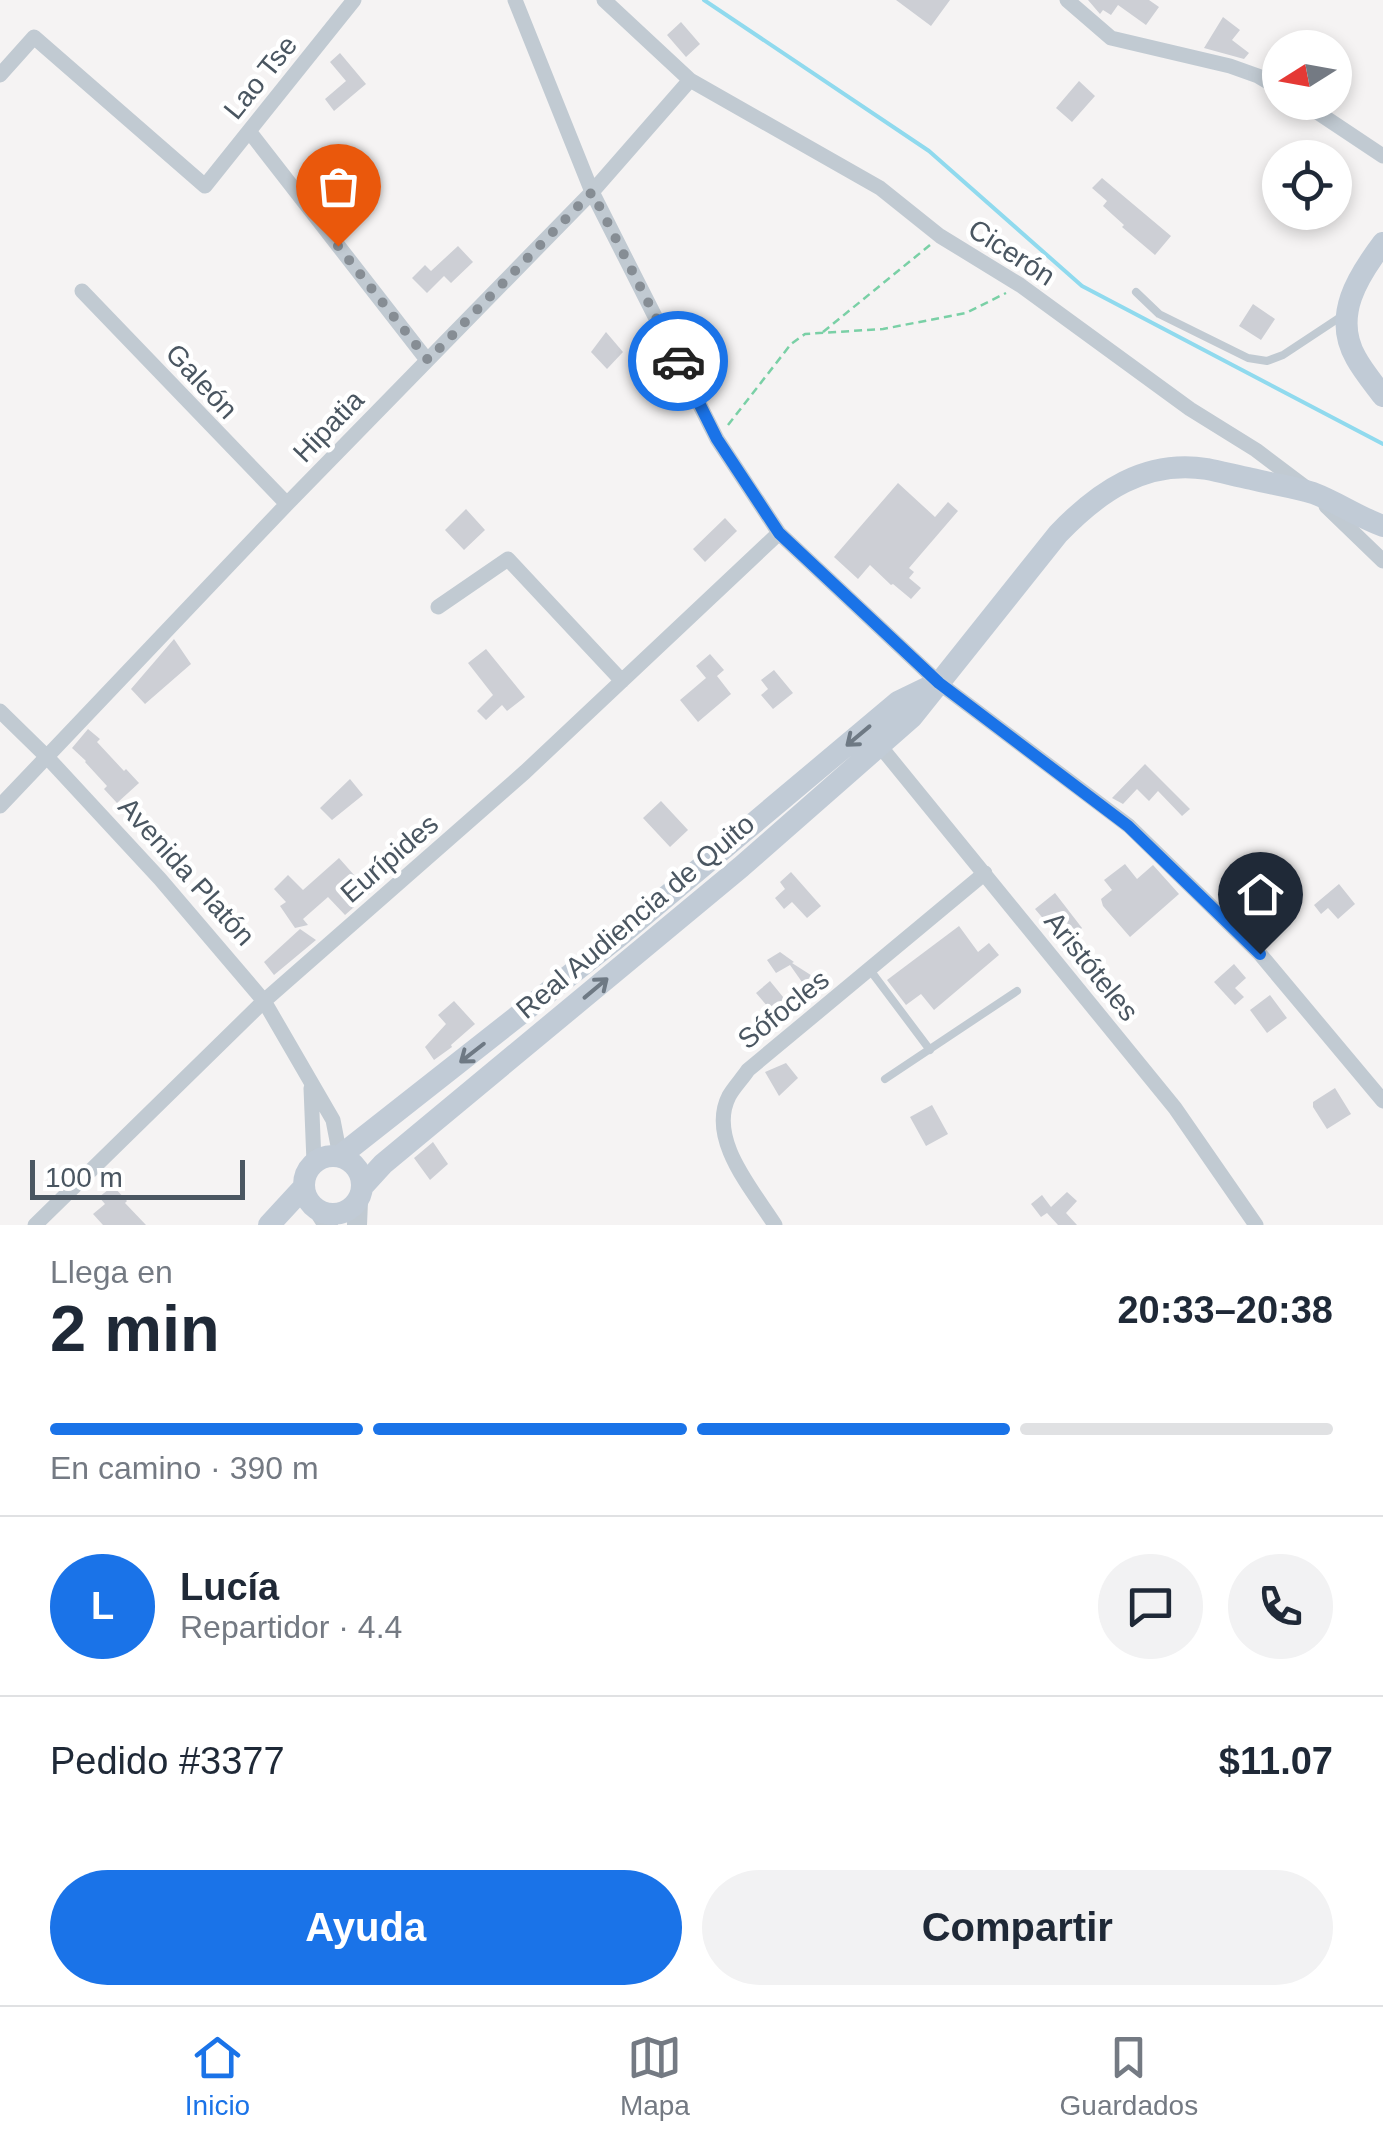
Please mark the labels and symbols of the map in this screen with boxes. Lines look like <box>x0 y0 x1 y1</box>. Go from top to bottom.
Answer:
street label: Lao Tse <box>218 30 303 125</box>
north arrow <box>1262 30 1352 120</box>
pin <box>296 144 381 247</box>
street label: Cicerón <box>963 213 1061 292</box>
courier <box>628 311 728 411</box>
street label: Galeón <box>160 338 244 425</box>
street label: Hipatia <box>287 384 370 468</box>
one-way arrow <box>846 725 872 747</box>
street label: Avenida Platón <box>112 791 261 952</box>
street label: Eurípides <box>335 808 444 909</box>
street label: Real Audiencia de Quito <box>510 808 760 1025</box>
pin <box>1218 852 1303 955</box>
street label: Aristóteles <box>1038 906 1145 1027</box>
street label: Sófocles <box>732 964 835 1055</box>
one-way arrow <box>583 977 609 999</box>
one-way arrow <box>459 1041 485 1063</box>
scale bar <box>30 1155 245 1200</box>

